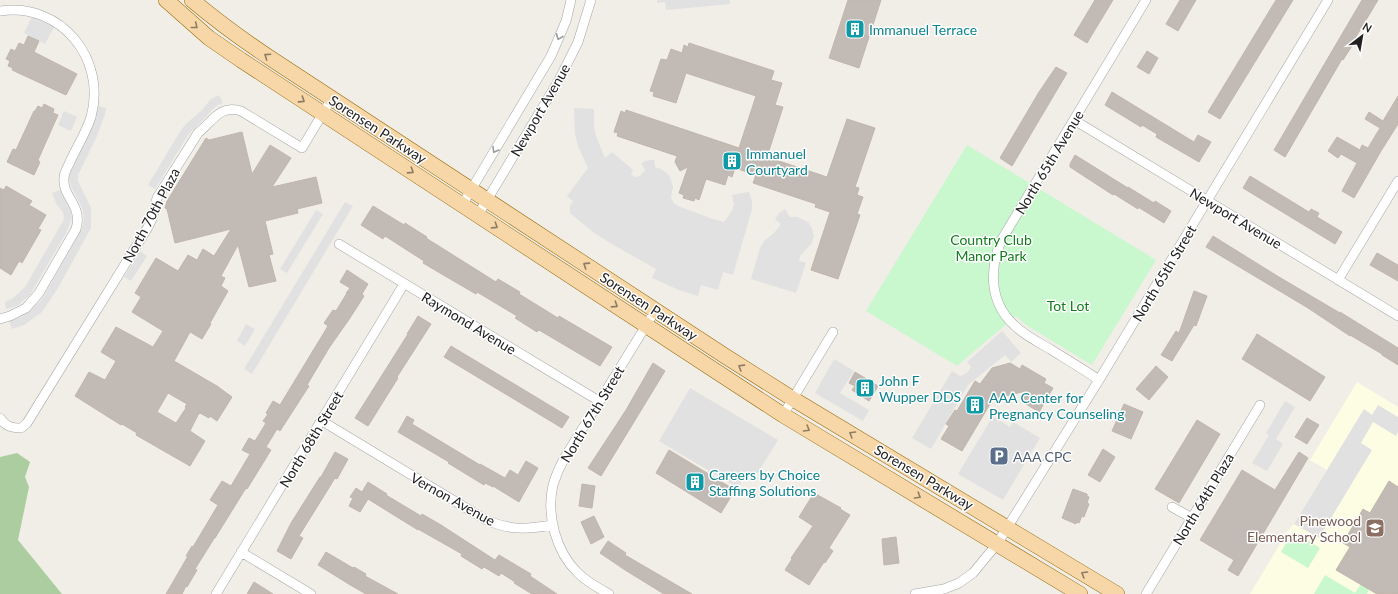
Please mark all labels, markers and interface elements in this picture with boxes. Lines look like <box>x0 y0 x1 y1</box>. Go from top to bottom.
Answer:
north arrow <box>1342 16 1382 56</box>
building icon: Immanuel Terrace <box>844 18 866 40</box>
text: N <box>1360 19 1374 35</box>
place label: Immanuel Terrace <box>869 21 977 38</box>
one-way arrow <box>191 22 198 29</box>
one-way arrow <box>556 33 564 40</box>
one-way arrow <box>264 53 271 61</box>
street label: Newport Avenue <box>507 61 573 159</box>
street label: Sorensen Parkway <box>326 91 431 167</box>
one-way arrow <box>298 95 305 103</box>
street label: North 65th Avenue <box>1011 107 1087 217</box>
place label: Immanuel Courtyard <box>746 145 808 178</box>
one-way arrow <box>492 146 499 153</box>
building icon: Immanuel Courtyard <box>721 150 743 172</box>
street label: North 70th Plaza <box>119 165 183 265</box>
one-way arrow <box>407 166 414 174</box>
street label: Newport Avenue <box>1187 184 1285 252</box>
one-way arrow <box>491 221 498 229</box>
street label: North 65th Street <box>1129 222 1199 324</box>
park label: Country Club Manor Park <box>950 231 1032 264</box>
one-way arrow <box>583 263 590 270</box>
street label: Sorensen Parkway <box>597 268 702 344</box>
street label: Raymond Avenue <box>419 288 519 358</box>
park label: Tot Lot <box>1047 297 1089 314</box>
one-way arrow <box>611 300 618 308</box>
street label: North 67th Street <box>557 363 627 465</box>
one-way arrow <box>738 364 745 371</box>
place label: John F Wupper DDS <box>879 372 961 405</box>
building icon: John F Wupper DDS <box>854 377 876 399</box>
street label: North 68th Street <box>276 388 346 490</box>
place label: AAA Center for Pregnancy Counseling <box>989 389 1124 422</box>
building icon: AAA Center for Pregnancy Counseling <box>964 394 986 416</box>
one-way arrow <box>803 424 810 431</box>
one-way arrow <box>849 432 856 439</box>
street label: Sorensen Parkway <box>871 441 977 514</box>
parking icon: AAA CPC <box>988 445 1010 467</box>
place label: AAA CPC <box>1013 448 1072 465</box>
street label: North 64th Plaza <box>1169 450 1237 548</box>
place label: Careers by Choice Staffing Solutions <box>709 466 820 499</box>
street label: Vernon Avenue <box>408 469 498 529</box>
building icon: Careers by Choice Staffing Solutions <box>684 471 706 493</box>
one-way arrow <box>914 491 921 498</box>
place label: Pinewood Elementary School <box>1247 512 1361 545</box>
school or university icon: Pinewood Elementary School <box>1364 517 1386 539</box>
one-way arrow <box>1081 571 1088 578</box>

